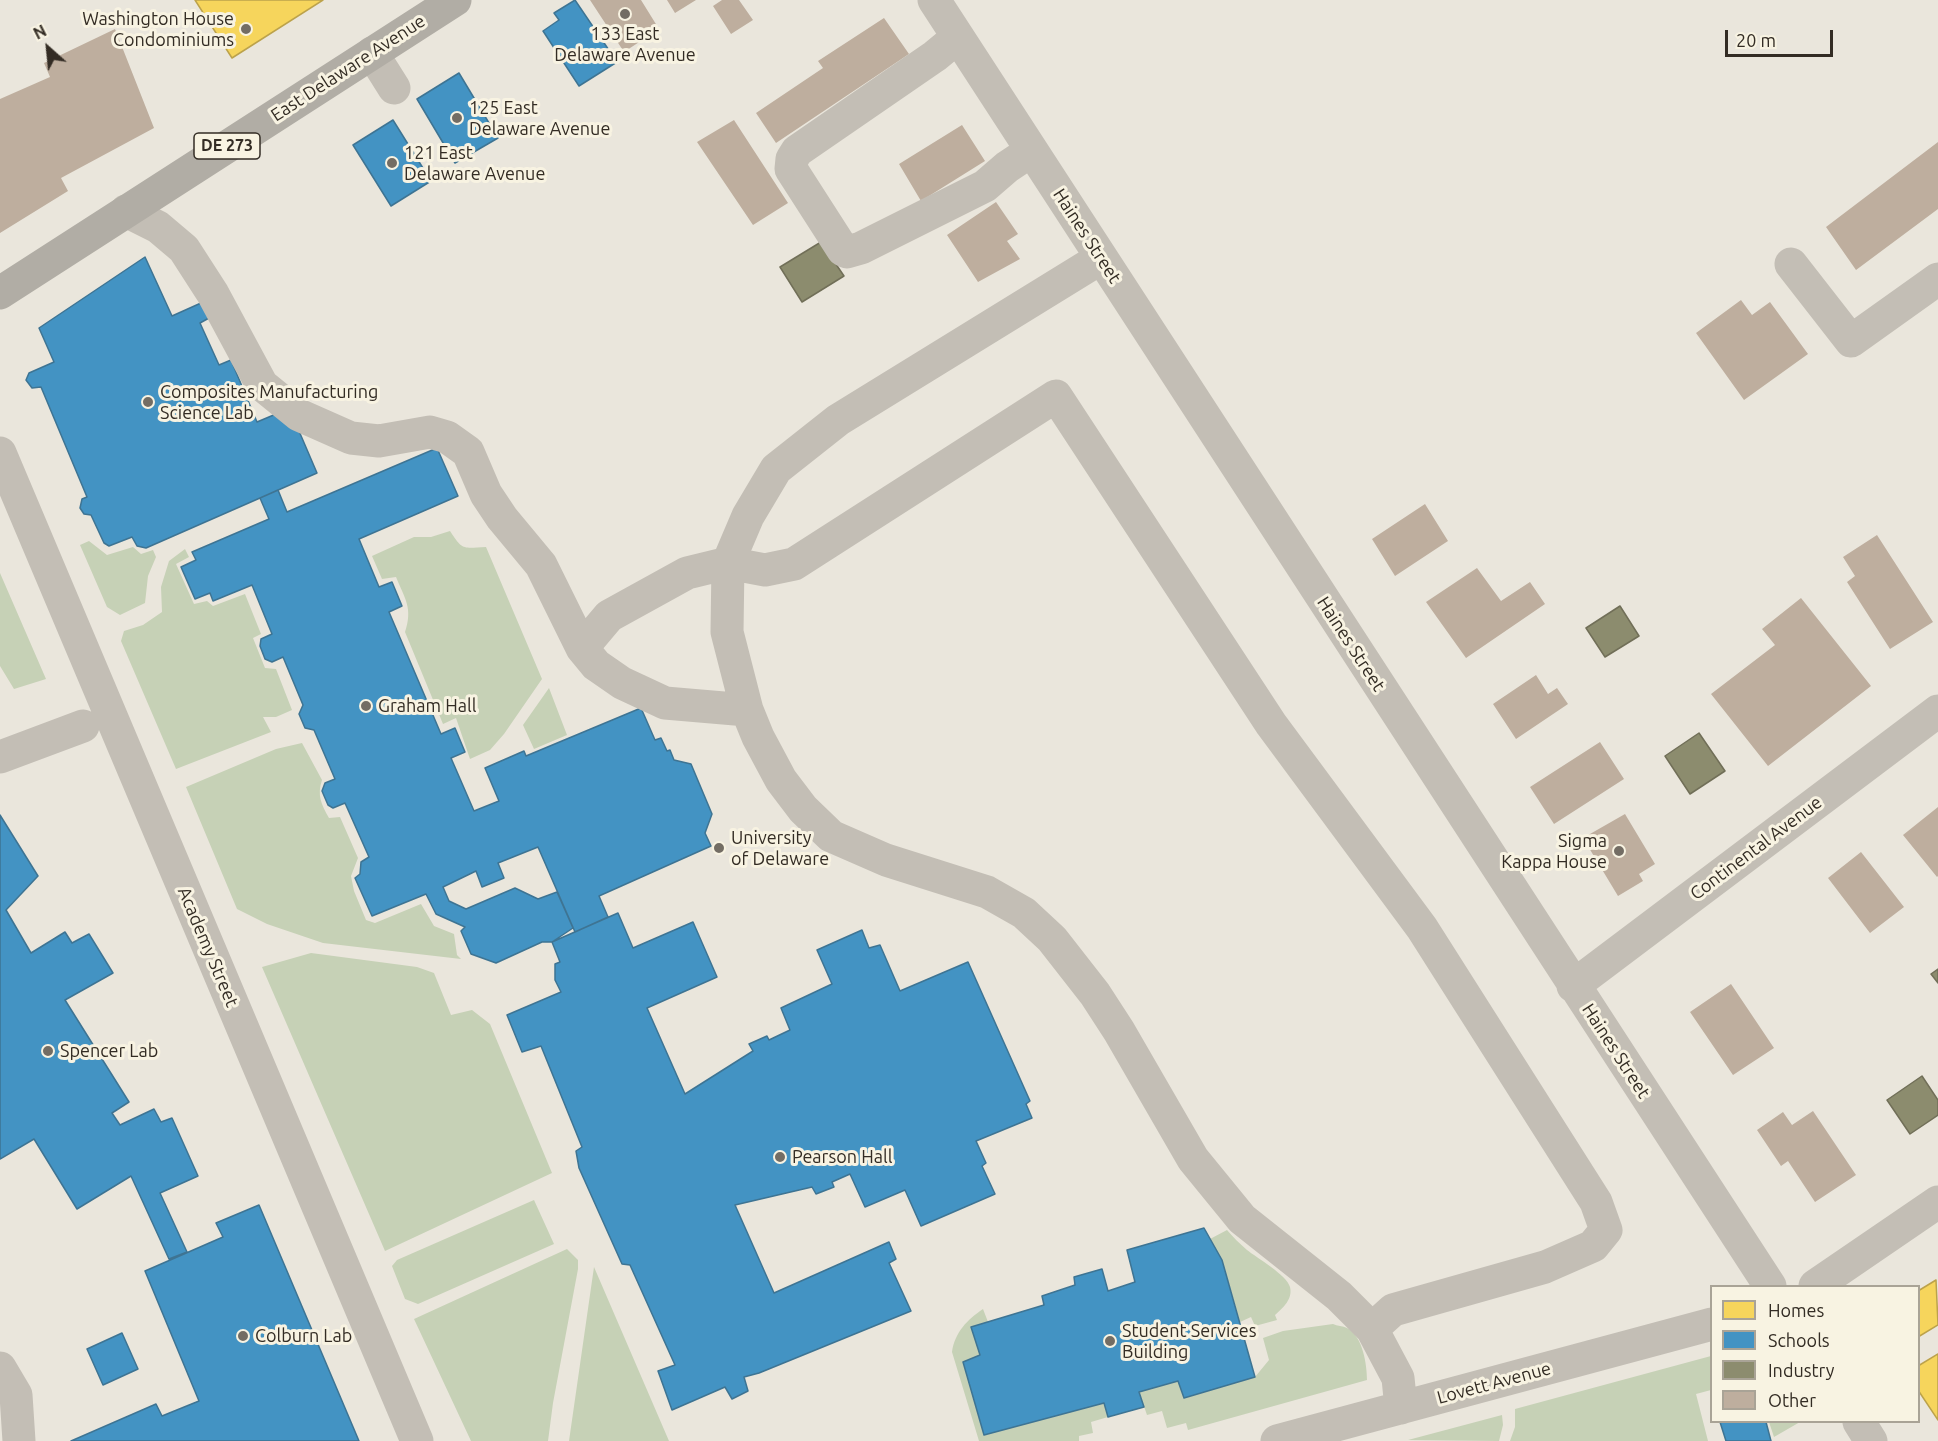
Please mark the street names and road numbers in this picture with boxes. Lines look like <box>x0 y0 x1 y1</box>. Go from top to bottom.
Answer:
street label: East Delaware Avenue <box>267 10 429 126</box>
road number: DE 273 <box>194 133 260 159</box>
street label: Haines Street <box>1048 185 1126 287</box>
street label: Haines Street <box>1312 593 1390 695</box>
street label: Continental Avenue <box>1686 791 1826 905</box>
street label: Academy Street <box>173 884 243 1010</box>
street label: Haines Street <box>1577 1000 1655 1102</box>
street label: Lovett Avenue <box>1435 1357 1553 1409</box>

